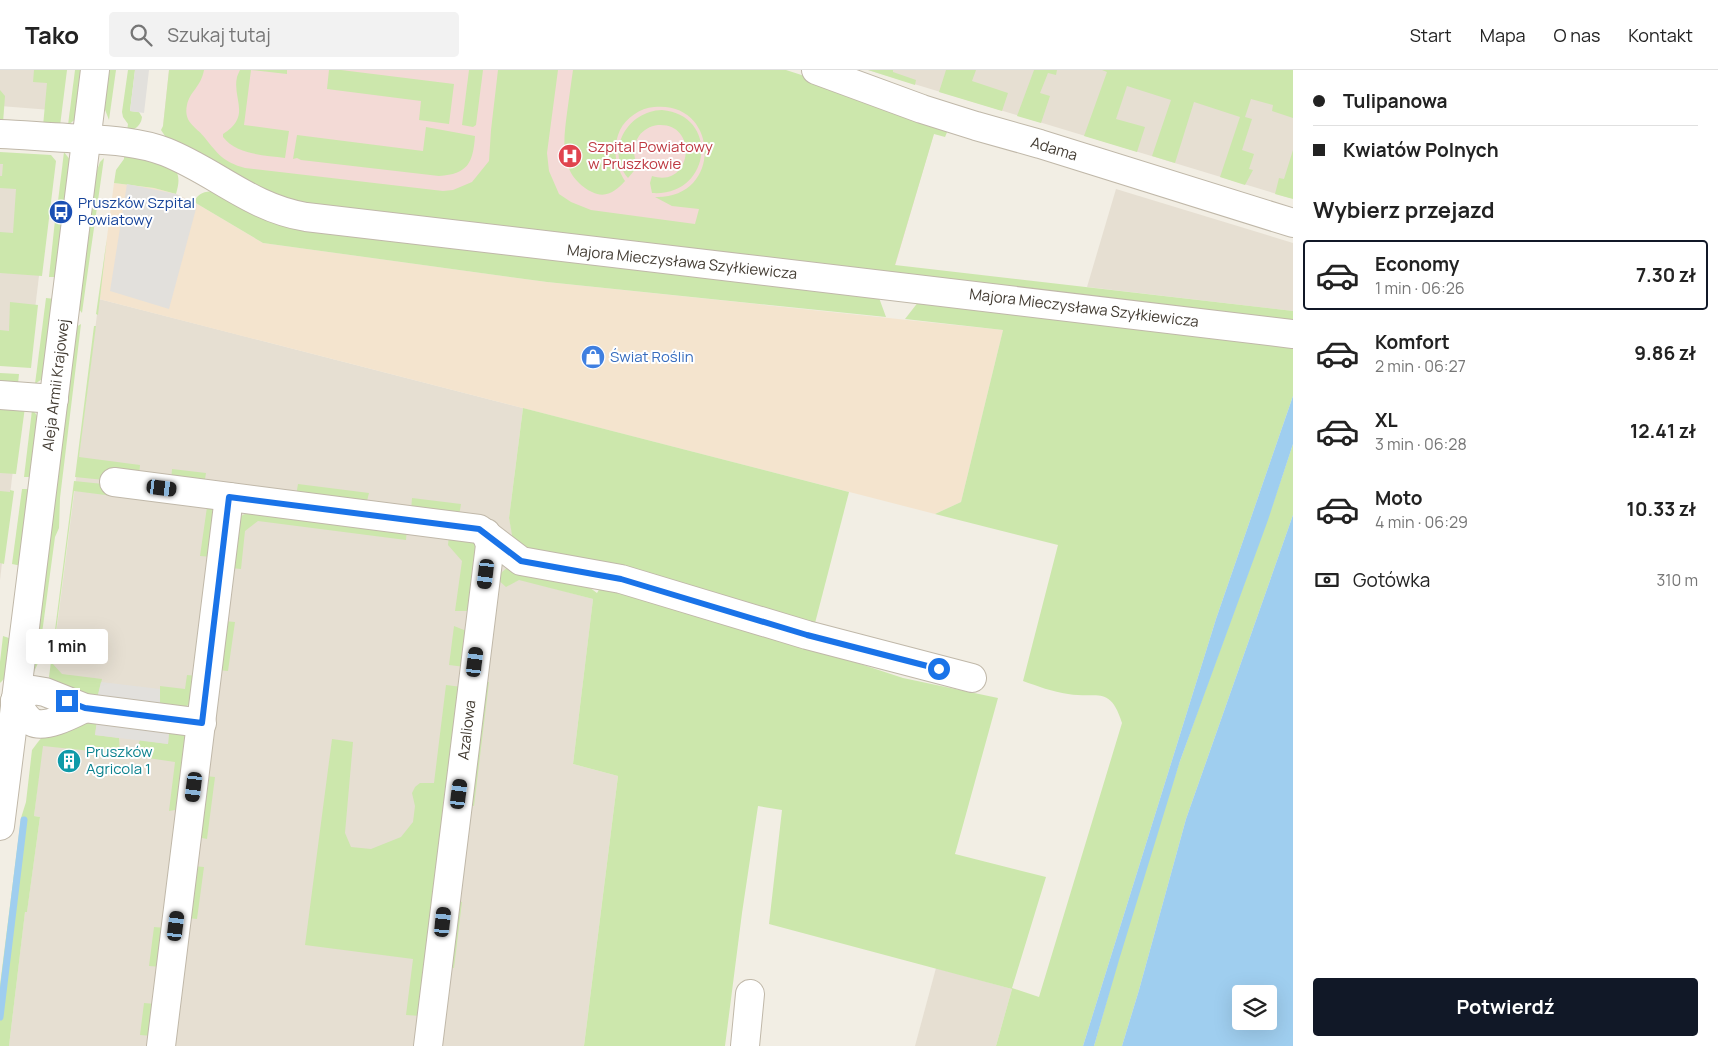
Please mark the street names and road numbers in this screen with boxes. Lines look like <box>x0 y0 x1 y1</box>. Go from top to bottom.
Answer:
street label: Adama <box>1028 131 1080 166</box>
street label: Majora Mieczysława Szyłkiewicza <box>566 239 798 284</box>
street label: Majora Mieczysława Szyłkiewicza <box>968 283 1200 332</box>
street label: Aleja Armii Krajowej <box>37 318 74 452</box>
street label: Azaliowa <box>452 699 481 761</box>

